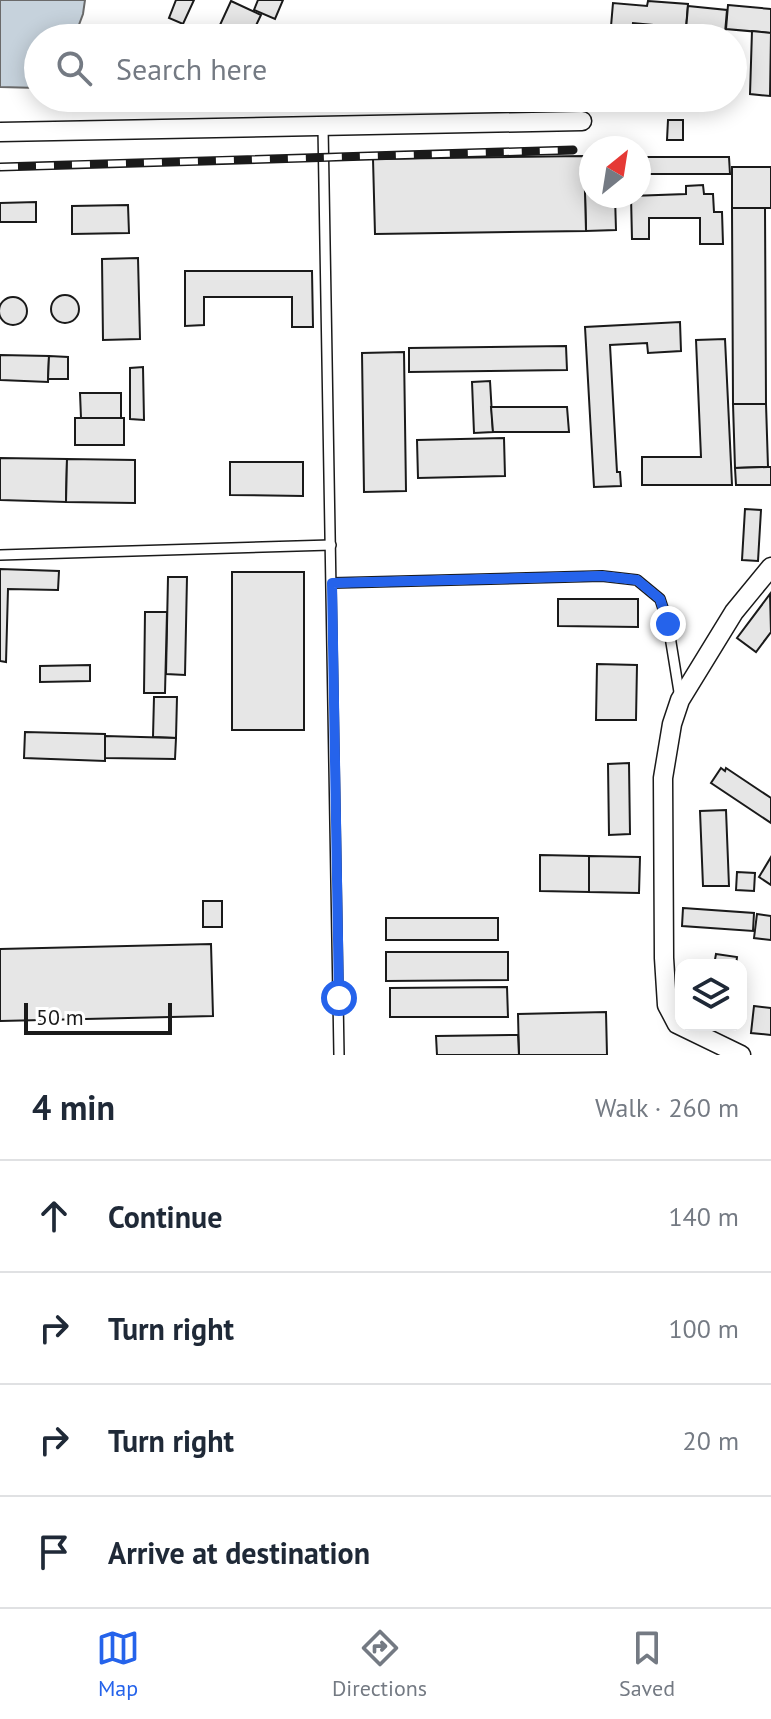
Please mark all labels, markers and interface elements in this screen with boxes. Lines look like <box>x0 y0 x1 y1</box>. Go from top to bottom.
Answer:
search box <box>24 24 747 112</box>
icon: search <box>52 46 96 90</box>
text: Search here <box>116 49 267 88</box>
north arrow <box>579 136 651 208</box>
route end <box>650 606 686 642</box>
map controls <box>675 959 747 1031</box>
button: layers <box>675 959 747 1031</box>
route start <box>321 980 357 1016</box>
scale bar <box>24 999 172 1035</box>
text: 50 m <box>36 1003 84 1031</box>
text: 4 min <box>32 1085 115 1129</box>
text: Walk · 260 m <box>595 1091 739 1124</box>
icon: ahead <box>32 1194 76 1238</box>
text: Continue <box>108 1197 222 1236</box>
text: 140 m <box>668 1200 739 1233</box>
icon: right <box>32 1306 76 1350</box>
text: Turn right <box>108 1309 234 1348</box>
text: 100 m <box>668 1312 739 1345</box>
icon: right <box>32 1418 76 1462</box>
text: Turn right <box>108 1421 234 1460</box>
text: 20 m <box>683 1424 739 1457</box>
icon: arrive <box>32 1530 76 1574</box>
text: Arrive at destination <box>108 1533 370 1572</box>
tab: Map <box>96 1626 140 1702</box>
tab: Directions <box>332 1626 427 1702</box>
tab: Saved <box>619 1626 675 1702</box>

